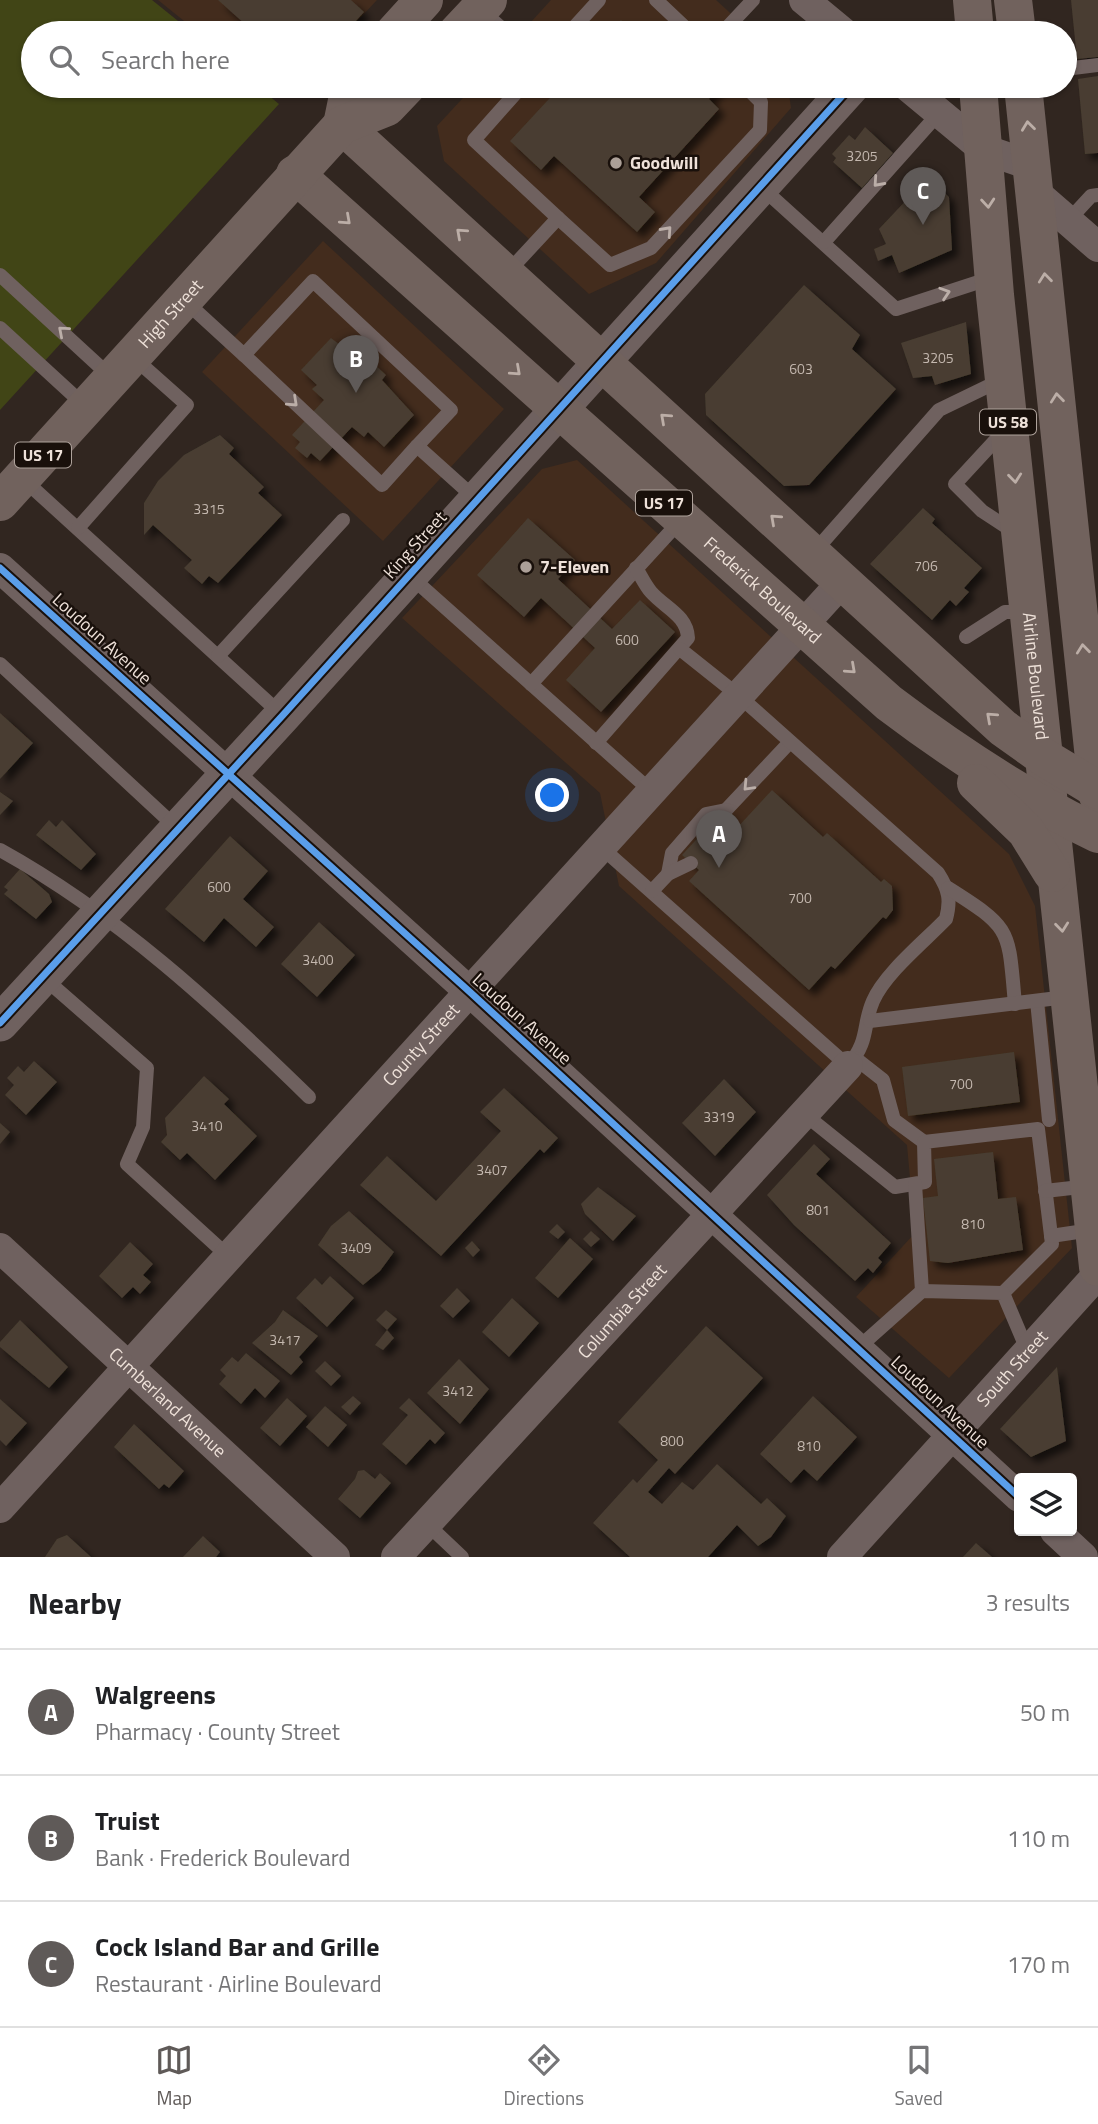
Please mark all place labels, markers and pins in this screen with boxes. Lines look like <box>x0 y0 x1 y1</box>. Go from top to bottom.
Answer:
place label: Goodwill <box>630 149 698 176</box>
marker: Goodwill <box>608 155 624 171</box>
pin: C <box>900 167 946 225</box>
pin: B <box>333 335 379 393</box>
place label: 7-Eleven <box>540 553 609 580</box>
marker: 7-Eleven <box>518 559 534 575</box>
pin: A <box>696 810 742 868</box>

